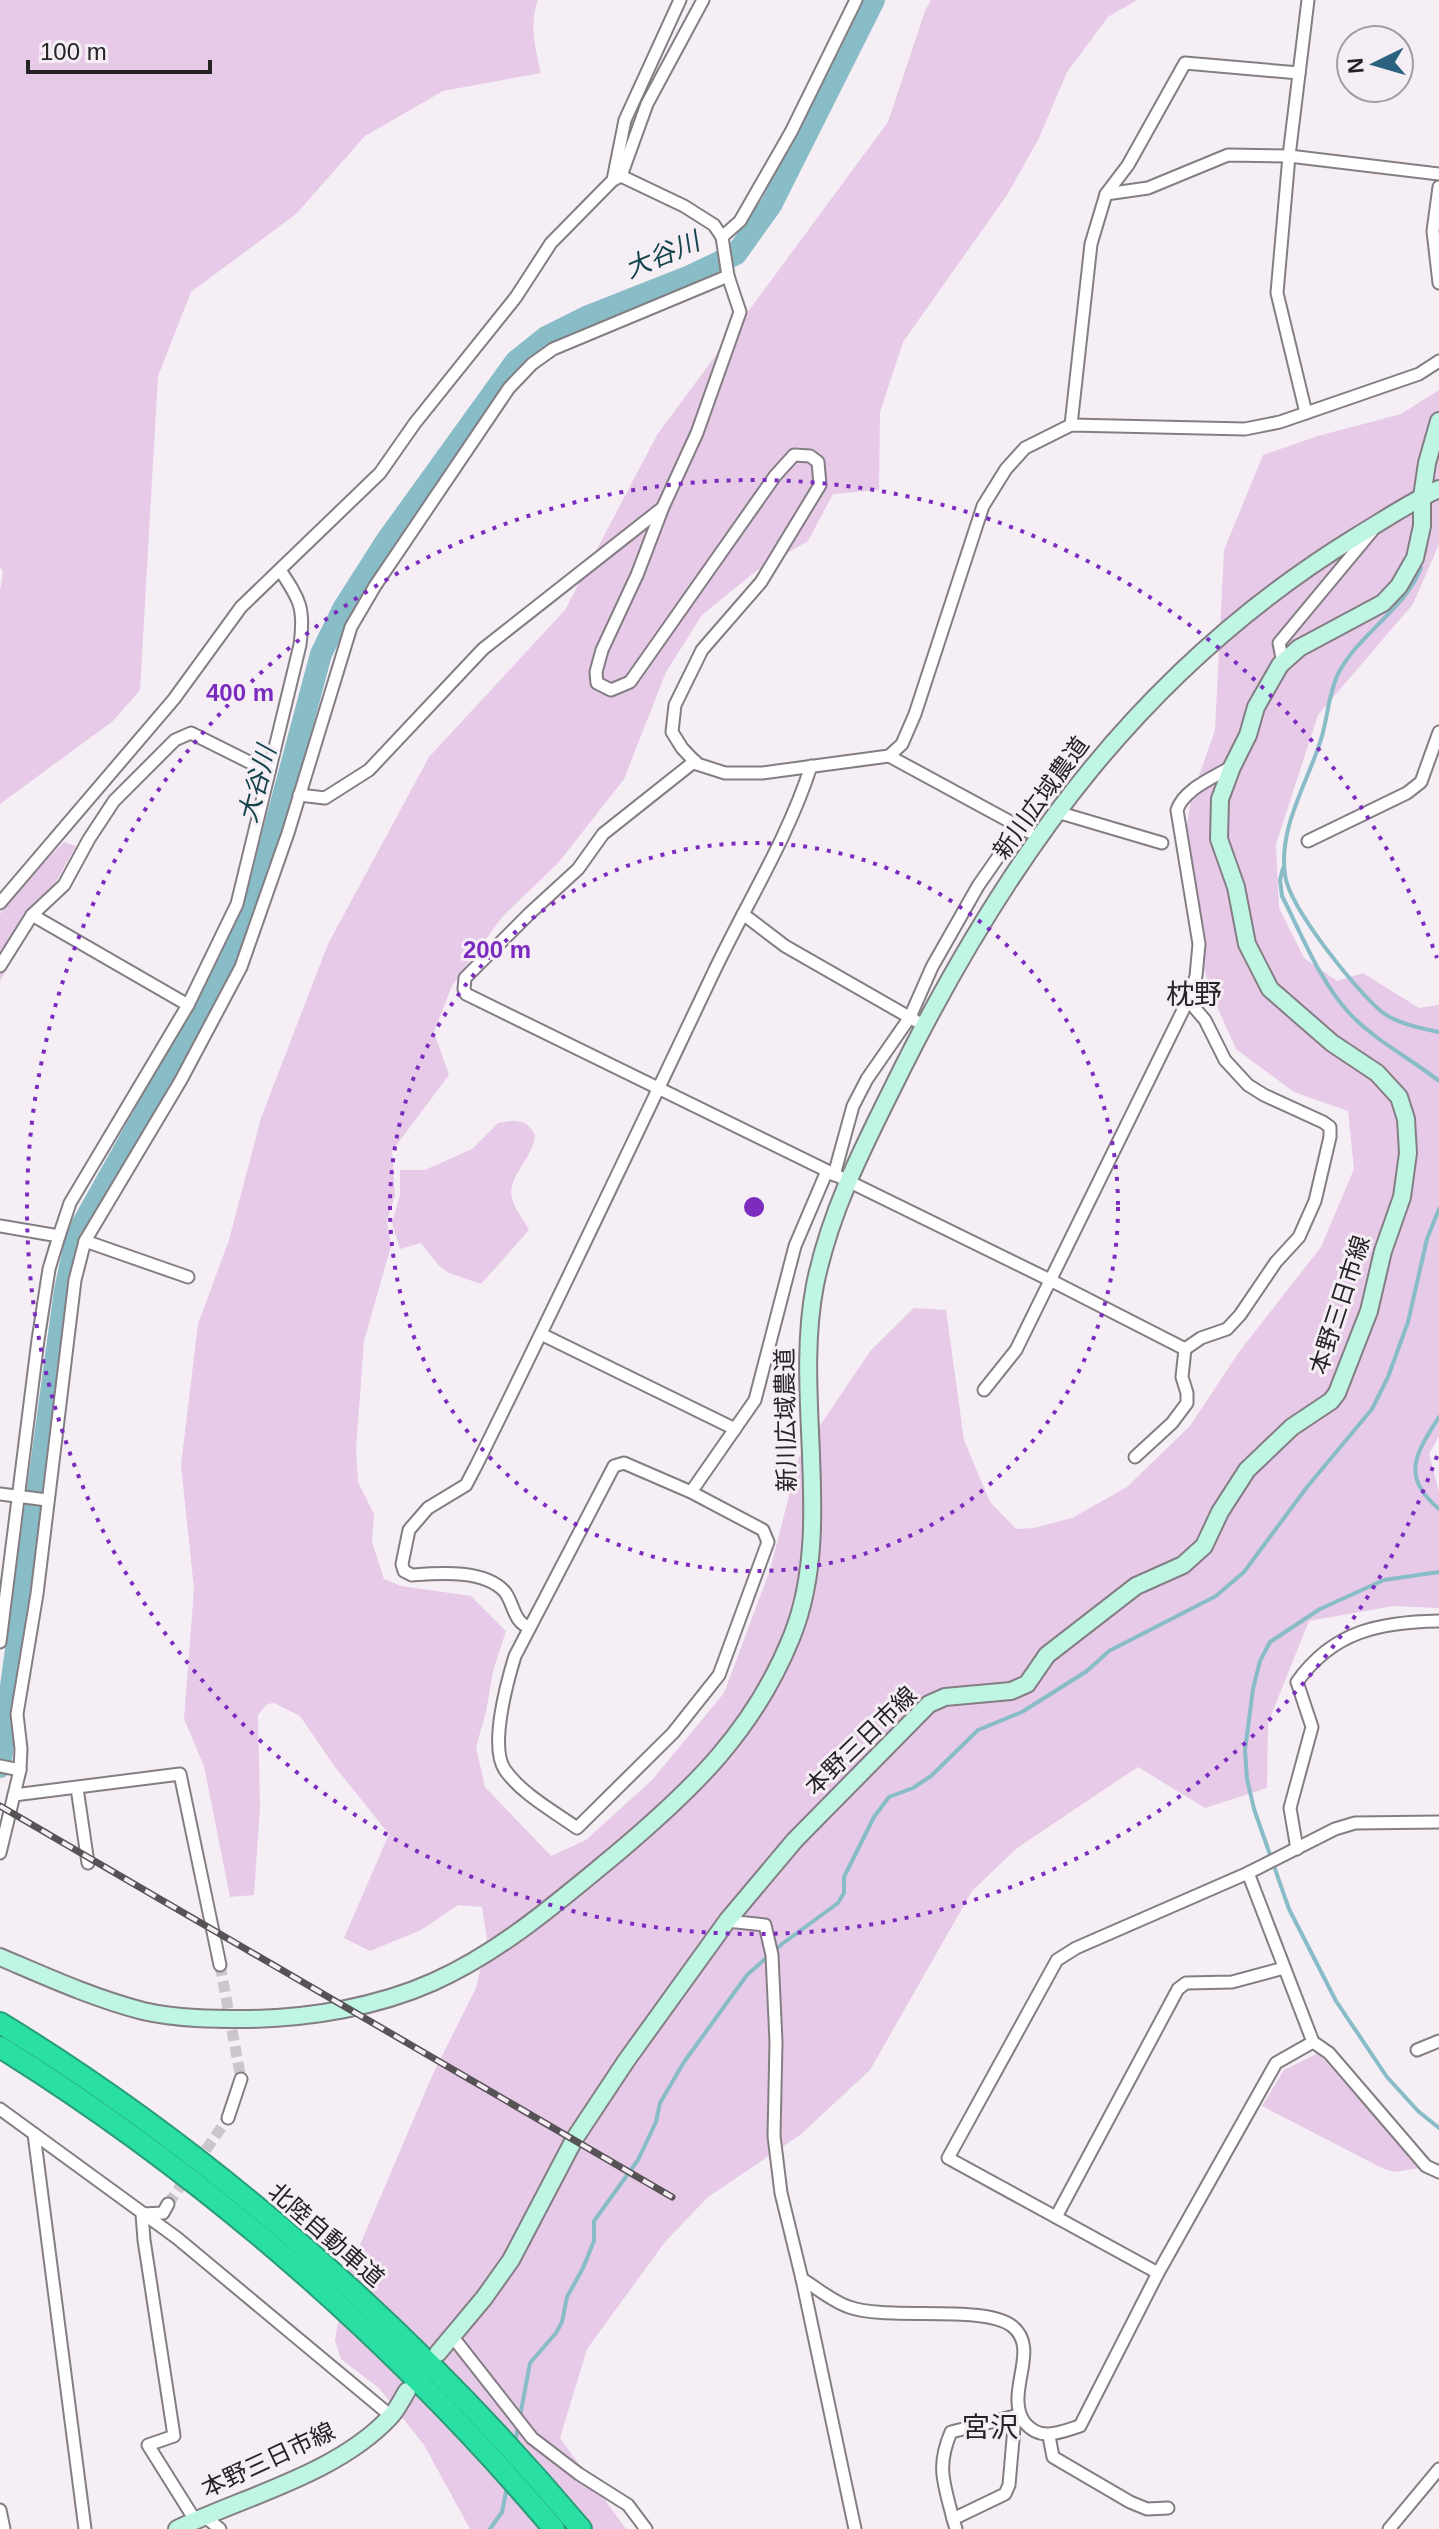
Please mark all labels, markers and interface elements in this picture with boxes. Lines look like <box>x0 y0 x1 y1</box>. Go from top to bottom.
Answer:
scale bar <box>28 24 210 74</box>
north arrow <box>1335 24 1415 104</box>
text: 100 m <box>40 38 107 65</box>
text: N <box>1342 57 1369 75</box>
water label: 大谷川 <box>620 225 707 284</box>
text: 400 m <box>206 679 274 706</box>
street label: 新川広域農道 <box>987 732 1094 864</box>
water label: 大谷川 <box>232 740 282 826</box>
text: 200 m <box>463 936 531 963</box>
district label: 枕野 <box>1166 979 1222 1010</box>
centre of rings <box>740 1193 768 1221</box>
street label: 本野三日市線 <box>1304 1232 1375 1377</box>
street label: 新川広域農道 <box>771 1348 800 1492</box>
street label: 本野三日市線 <box>799 1681 922 1800</box>
street label: 北陸自動車道 <box>263 2177 390 2292</box>
district label: 宮沢 <box>962 2412 1018 2443</box>
street label: 本野三日市線 <box>197 2417 339 2502</box>

